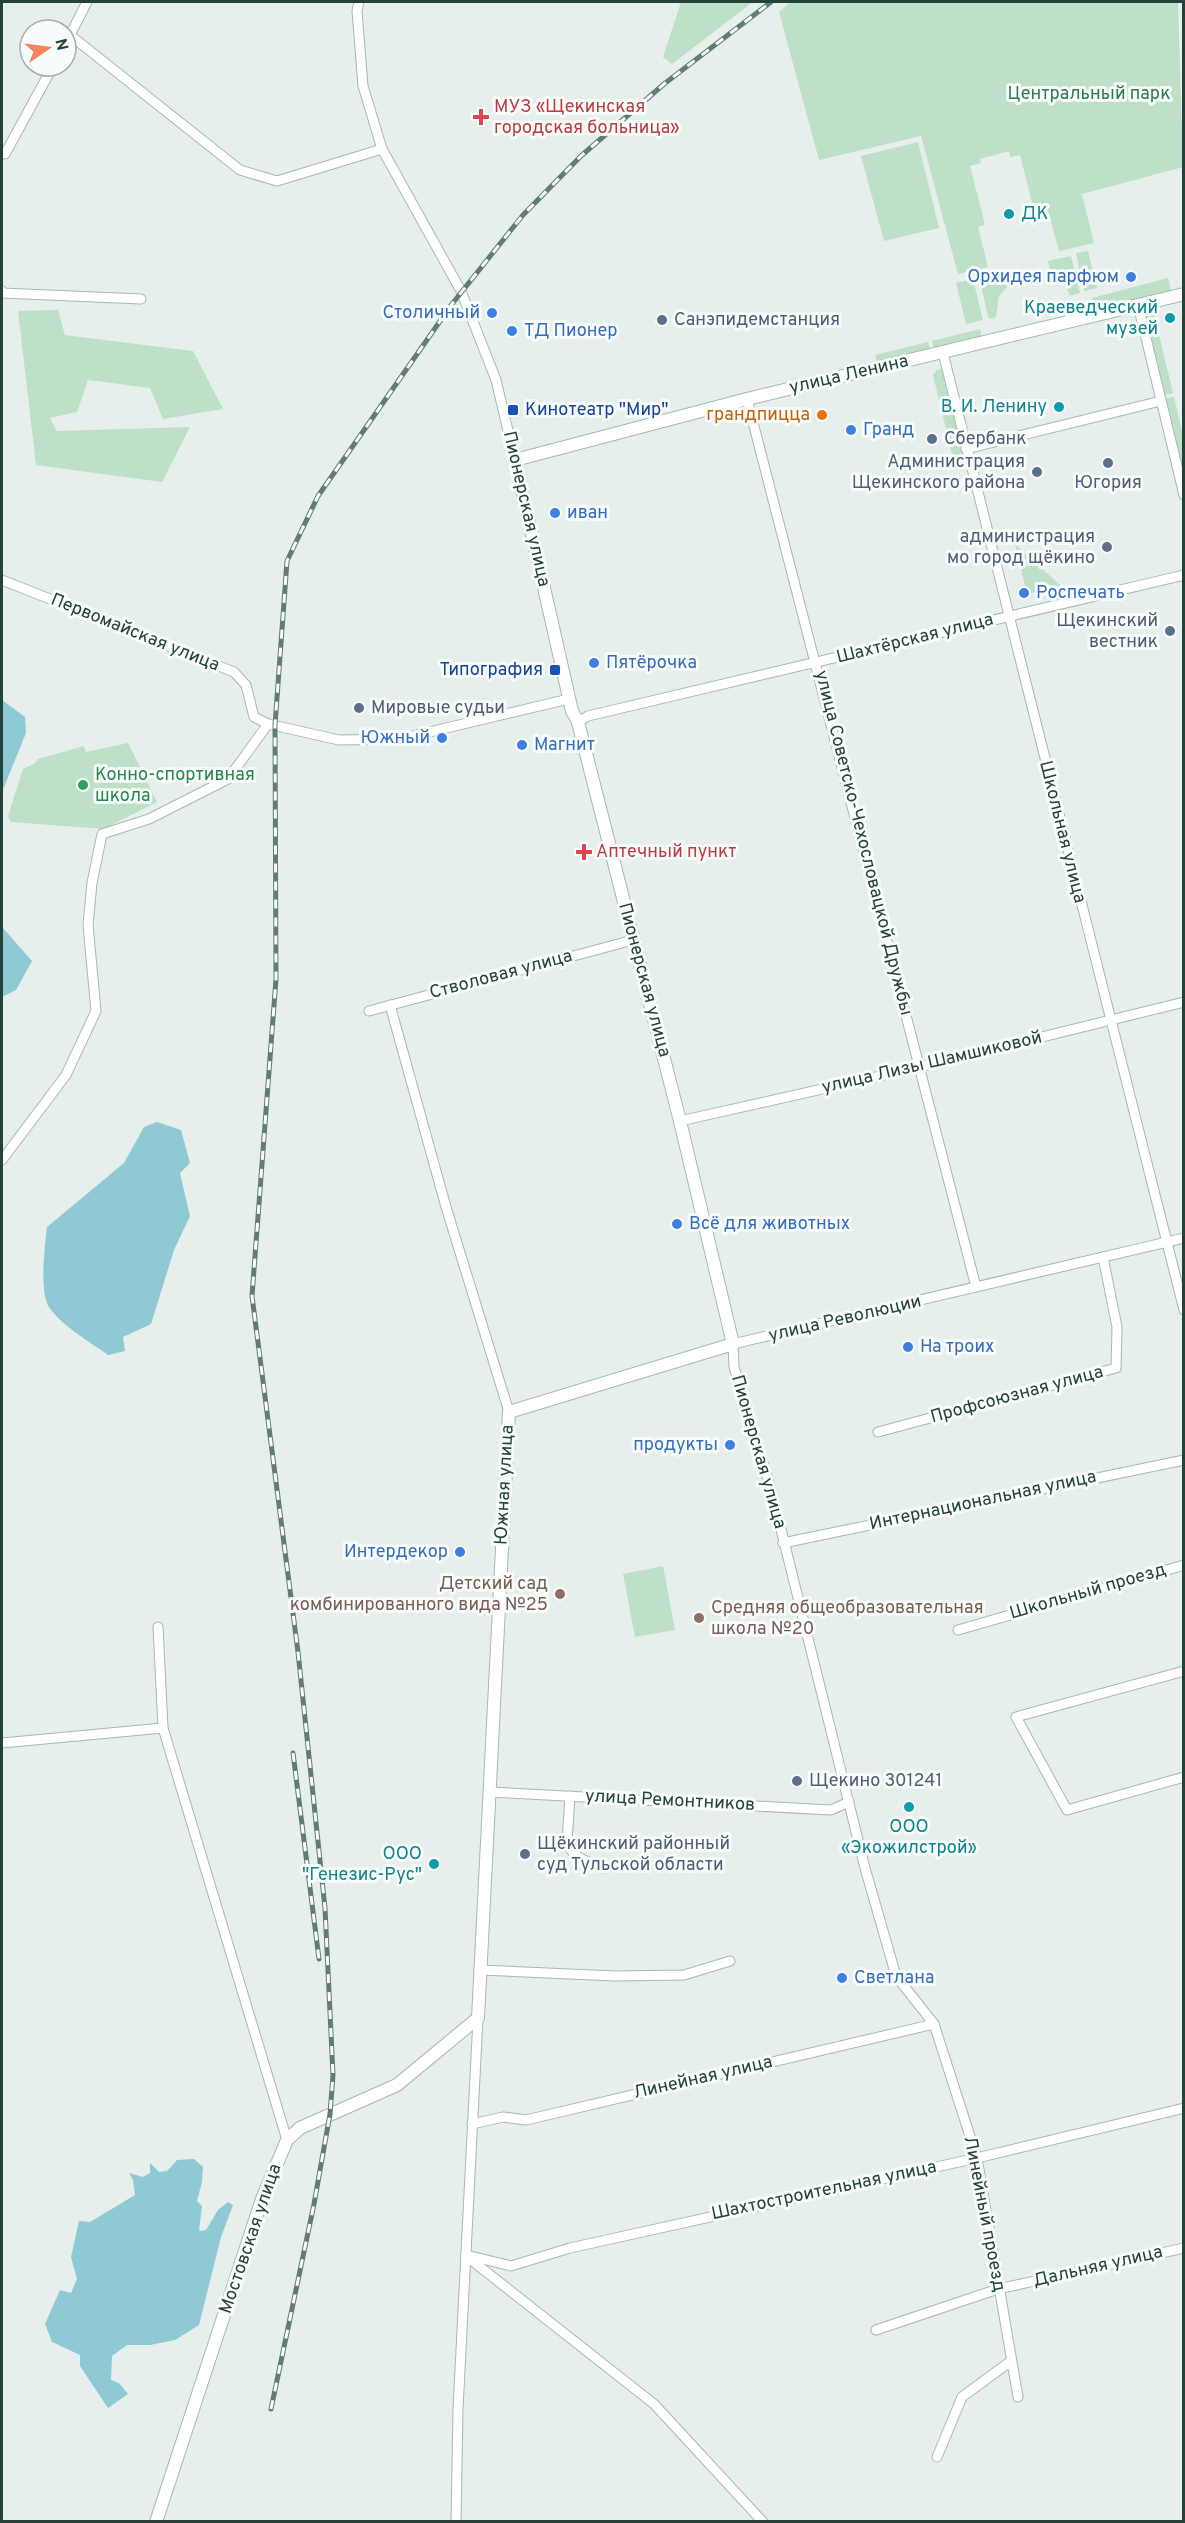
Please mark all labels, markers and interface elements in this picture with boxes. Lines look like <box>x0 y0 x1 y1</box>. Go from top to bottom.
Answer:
north arrow <box>18 18 78 78</box>
text: N <box>50 37 72 53</box>
park label: Центральный парк <box>1008 83 1170 106</box>
place label: МУЗ «Щекинская городская больница» <box>494 96 680 140</box>
marker: МУЗ «Щекинская городская больница» <box>472 108 490 126</box>
place label: ДК <box>1021 203 1048 226</box>
marker: ДК <box>1002 207 1016 221</box>
place label: Орхидея парфюм <box>967 266 1119 289</box>
marker: Орхидея парфюм <box>1124 270 1138 284</box>
place label: Краеведческий музей <box>1024 297 1158 341</box>
place label: Столичный <box>383 302 480 325</box>
marker: Столичный <box>485 306 499 320</box>
place label: Санэпидемстанция <box>674 309 840 332</box>
marker: Краеведческий музей <box>1163 311 1177 325</box>
marker: Санэпидемстанция <box>655 313 669 327</box>
place label: ТД Пионер <box>524 320 617 343</box>
marker: ТД Пионер <box>505 324 519 338</box>
street label: улица Ленина <box>787 350 911 400</box>
place label: В. И. Ленину <box>941 396 1047 419</box>
place label: Кинотеатр "Мир" <box>525 399 669 422</box>
marker: В. И. Ленину <box>1052 400 1066 414</box>
marker: Кинотеатр "Мир" <box>506 403 520 417</box>
place label: грандпицца <box>706 404 810 427</box>
marker: грандпицца <box>815 408 829 422</box>
place label: Гранд <box>863 419 914 442</box>
marker: Гранд <box>844 423 858 437</box>
place label: Сбербанк <box>944 428 1027 451</box>
street label: Пионерская улица <box>497 429 555 589</box>
marker: Сбербанк <box>925 432 939 446</box>
place label: Администрация Щекинского района <box>852 451 1025 495</box>
marker: Югория <box>1101 456 1115 470</box>
marker: Администрация Щекинского района <box>1030 465 1044 479</box>
place label: Югория <box>1074 472 1142 495</box>
place label: иван <box>567 502 608 525</box>
marker: иван <box>548 506 562 520</box>
place label: администрация мо город щёкино <box>947 526 1095 570</box>
marker: администрация мо город щёкино <box>1100 540 1114 554</box>
place label: Роспечать <box>1036 582 1125 605</box>
marker: Роспечать <box>1017 586 1031 600</box>
street label: Первомайская улица <box>47 589 223 677</box>
street label: Шахтёрская улица <box>834 608 996 670</box>
place label: Щекинский вестник <box>1056 610 1158 654</box>
marker: Щекинский вестник <box>1163 624 1177 638</box>
place label: Пятёрочка <box>606 652 697 675</box>
marker: Пятёрочка <box>587 656 601 670</box>
place label: Типография <box>440 659 543 682</box>
marker: Типография <box>548 663 562 677</box>
street label: улица Советско-Чехословацкой Дружбы <box>809 668 917 1018</box>
place label: Мировые судьи <box>371 697 505 720</box>
marker: Мировые судьи <box>352 701 366 715</box>
place label: Южный <box>360 727 430 750</box>
marker: Южный <box>435 731 449 745</box>
place label: Магнит <box>534 734 595 757</box>
marker: Магнит <box>515 738 529 752</box>
street label: Школьная улица <box>1033 758 1091 906</box>
place label: Конно-спортивная школа <box>95 764 255 808</box>
marker: Конно-спортивная школа <box>76 778 90 792</box>
place label: Аптечный пункт <box>596 841 736 864</box>
marker: Аптечный пункт <box>577 845 591 859</box>
street label: Пионерская улица <box>612 900 676 1060</box>
street label: Стволовая улица <box>427 945 575 1005</box>
street label: улица Лизы Шамшиковой <box>820 1026 1044 1100</box>
place label: Всё для животных <box>689 1213 850 1236</box>
marker: Всё для животных <box>670 1217 684 1231</box>
street label: улица Революции <box>766 1290 924 1348</box>
place label: На троих <box>920 1336 994 1359</box>
marker: На троих <box>901 1340 915 1354</box>
street label: Профсоюзная улица <box>928 1361 1106 1429</box>
street label: Пионерская улица <box>725 1372 791 1532</box>
street label: Южная улица <box>490 1424 520 1546</box>
place label: продукты <box>633 1434 718 1457</box>
marker: продукты <box>723 1438 737 1452</box>
street label: Интернациональная улица <box>867 1466 1099 1536</box>
place label: Интердекор <box>344 1541 448 1564</box>
marker: Интердекор <box>453 1545 467 1559</box>
street label: Школьный проезд <box>1007 1559 1169 1625</box>
place label: Детский сад комбинированного вида №25 <box>290 1573 548 1617</box>
marker: Детский сад комбинированного вида №25 <box>553 1587 567 1601</box>
place label: Средняя общеобразовательная школа №20 <box>711 1597 984 1641</box>
marker: Средняя общеобразовательная школа №20 <box>692 1611 706 1625</box>
place label: Щекино 301241 <box>809 1770 942 1793</box>
marker: Щекино 301241 <box>790 1774 804 1788</box>
street label: улица Ремонтников <box>584 1785 756 1817</box>
marker: ООО «Экожилстрой» <box>902 1800 916 1814</box>
place label: ООО «Экожилстрой» <box>841 1816 977 1860</box>
place label: Щёкинский районный суд Тульской области <box>537 1833 730 1877</box>
place label: ООО "Генезис-Рус" <box>302 1843 422 1887</box>
marker: Щёкинский районный суд Тульской области <box>518 1847 532 1861</box>
marker: ООО "Генезис-Рус" <box>427 1857 441 1871</box>
place label: Светлана <box>854 1967 934 1990</box>
marker: Светлана <box>835 1971 849 1985</box>
street label: Линейная улица <box>631 2051 775 2105</box>
street label: Линейный проезд <box>958 2134 1010 2294</box>
street label: Шахтостроительная улица <box>709 2156 939 2226</box>
street label: Мостовская улица <box>215 2161 287 2317</box>
street label: Дальняя улица <box>1031 2241 1165 2293</box>

